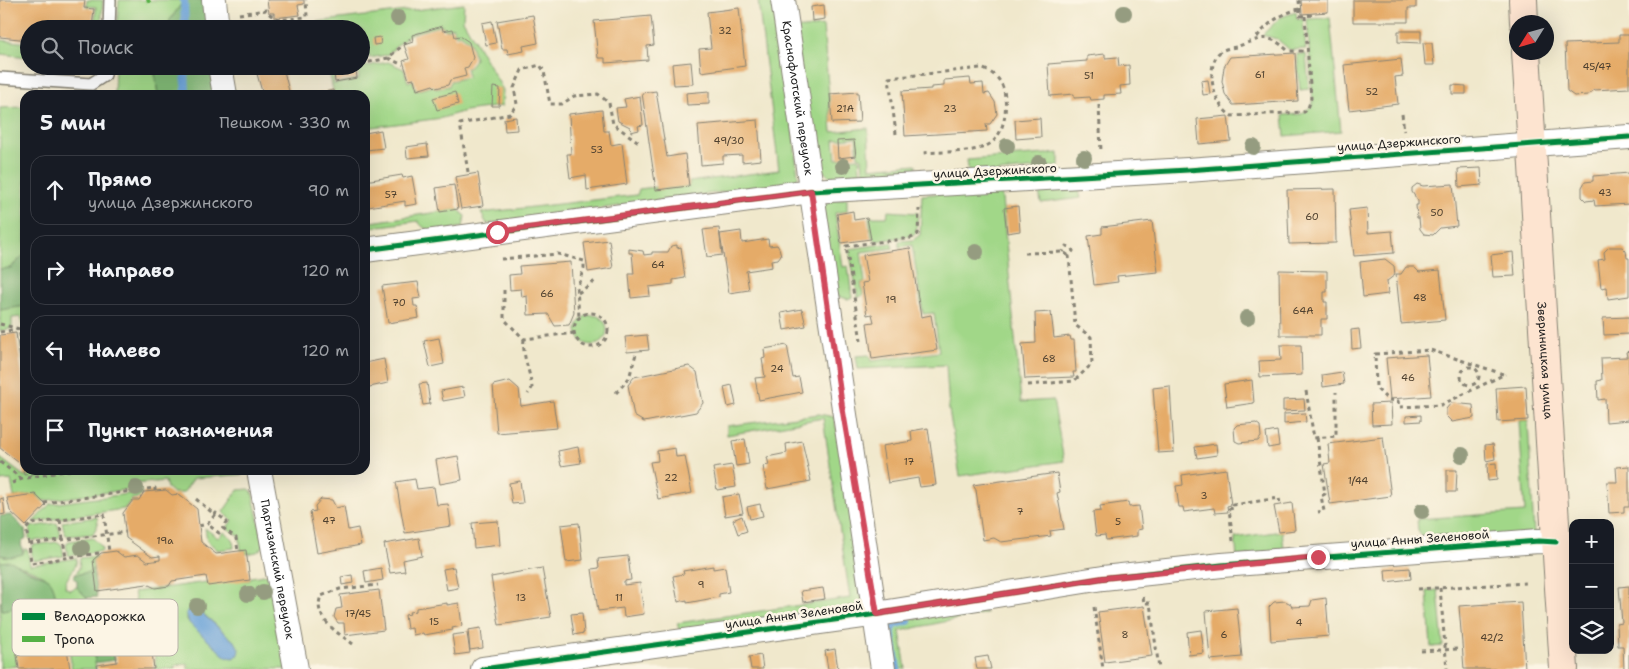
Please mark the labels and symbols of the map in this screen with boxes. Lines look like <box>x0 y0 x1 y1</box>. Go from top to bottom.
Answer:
north arrow <box>1509 15 1554 60</box>
street label: Краснофлотский переулок <box>778 20 817 177</box>
house number: 32 <box>718 24 732 37</box>
house number: 45/47 <box>1582 60 1612 73</box>
house number: 61 <box>1255 68 1265 81</box>
house number: 51 <box>1084 69 1094 82</box>
house number: 52 <box>1366 85 1378 98</box>
house number: 21А <box>836 102 854 115</box>
house number: 23 <box>943 102 957 115</box>
street label: улица Дзержинского <box>1337 131 1461 155</box>
house number: 49/30 <box>714 134 744 147</box>
house number: 53 <box>591 143 603 156</box>
street label: улица Дзержинского <box>933 160 1057 182</box>
house number: 43 <box>1598 186 1612 199</box>
house number: 57 <box>385 188 397 201</box>
house number: 50 <box>1430 206 1444 219</box>
house number: 60 <box>1305 210 1319 223</box>
route start <box>486 221 509 244</box>
house number: 64 <box>651 258 665 271</box>
house number: 66 <box>540 287 554 300</box>
house number: 48 <box>1413 291 1427 304</box>
house number: 19 <box>886 293 896 306</box>
house number: 70 <box>392 296 406 309</box>
street label: Звериницкая улица <box>1533 301 1557 420</box>
house number: 64А <box>1293 304 1313 317</box>
house number: 68 <box>1042 352 1056 365</box>
house number: 24 <box>770 362 784 375</box>
house number: 46 <box>1401 371 1415 384</box>
house number: 17 <box>904 455 914 468</box>
house number: 22 <box>664 471 678 484</box>
house number: 1/44 <box>1348 474 1368 487</box>
house number: 3 <box>1201 489 1208 502</box>
street label: Партизанский переулок <box>257 498 298 641</box>
house number: 7 <box>1017 505 1024 518</box>
house number: 47 <box>322 514 336 527</box>
house number: 5 <box>1115 515 1121 528</box>
street label: улица Анны Зеленовой <box>1350 526 1490 552</box>
house number: 19а <box>156 534 174 547</box>
route end <box>1307 546 1330 569</box>
house number: 9 <box>698 578 705 591</box>
house number: 13 <box>516 591 526 604</box>
house number: 11 <box>615 591 623 604</box>
street label: улица Анны Зеленовой <box>724 597 864 633</box>
legend <box>12 599 178 656</box>
text: Велодорожка <box>54 607 146 625</box>
house number: 17/45 <box>345 607 371 620</box>
house number: 15 <box>429 615 439 628</box>
house number: 4 <box>1296 616 1303 629</box>
house number: 8 <box>1122 628 1129 641</box>
house number: 6 <box>1221 628 1228 641</box>
text: Тропа <box>54 630 95 648</box>
house number: 42/2 <box>1480 631 1504 644</box>

